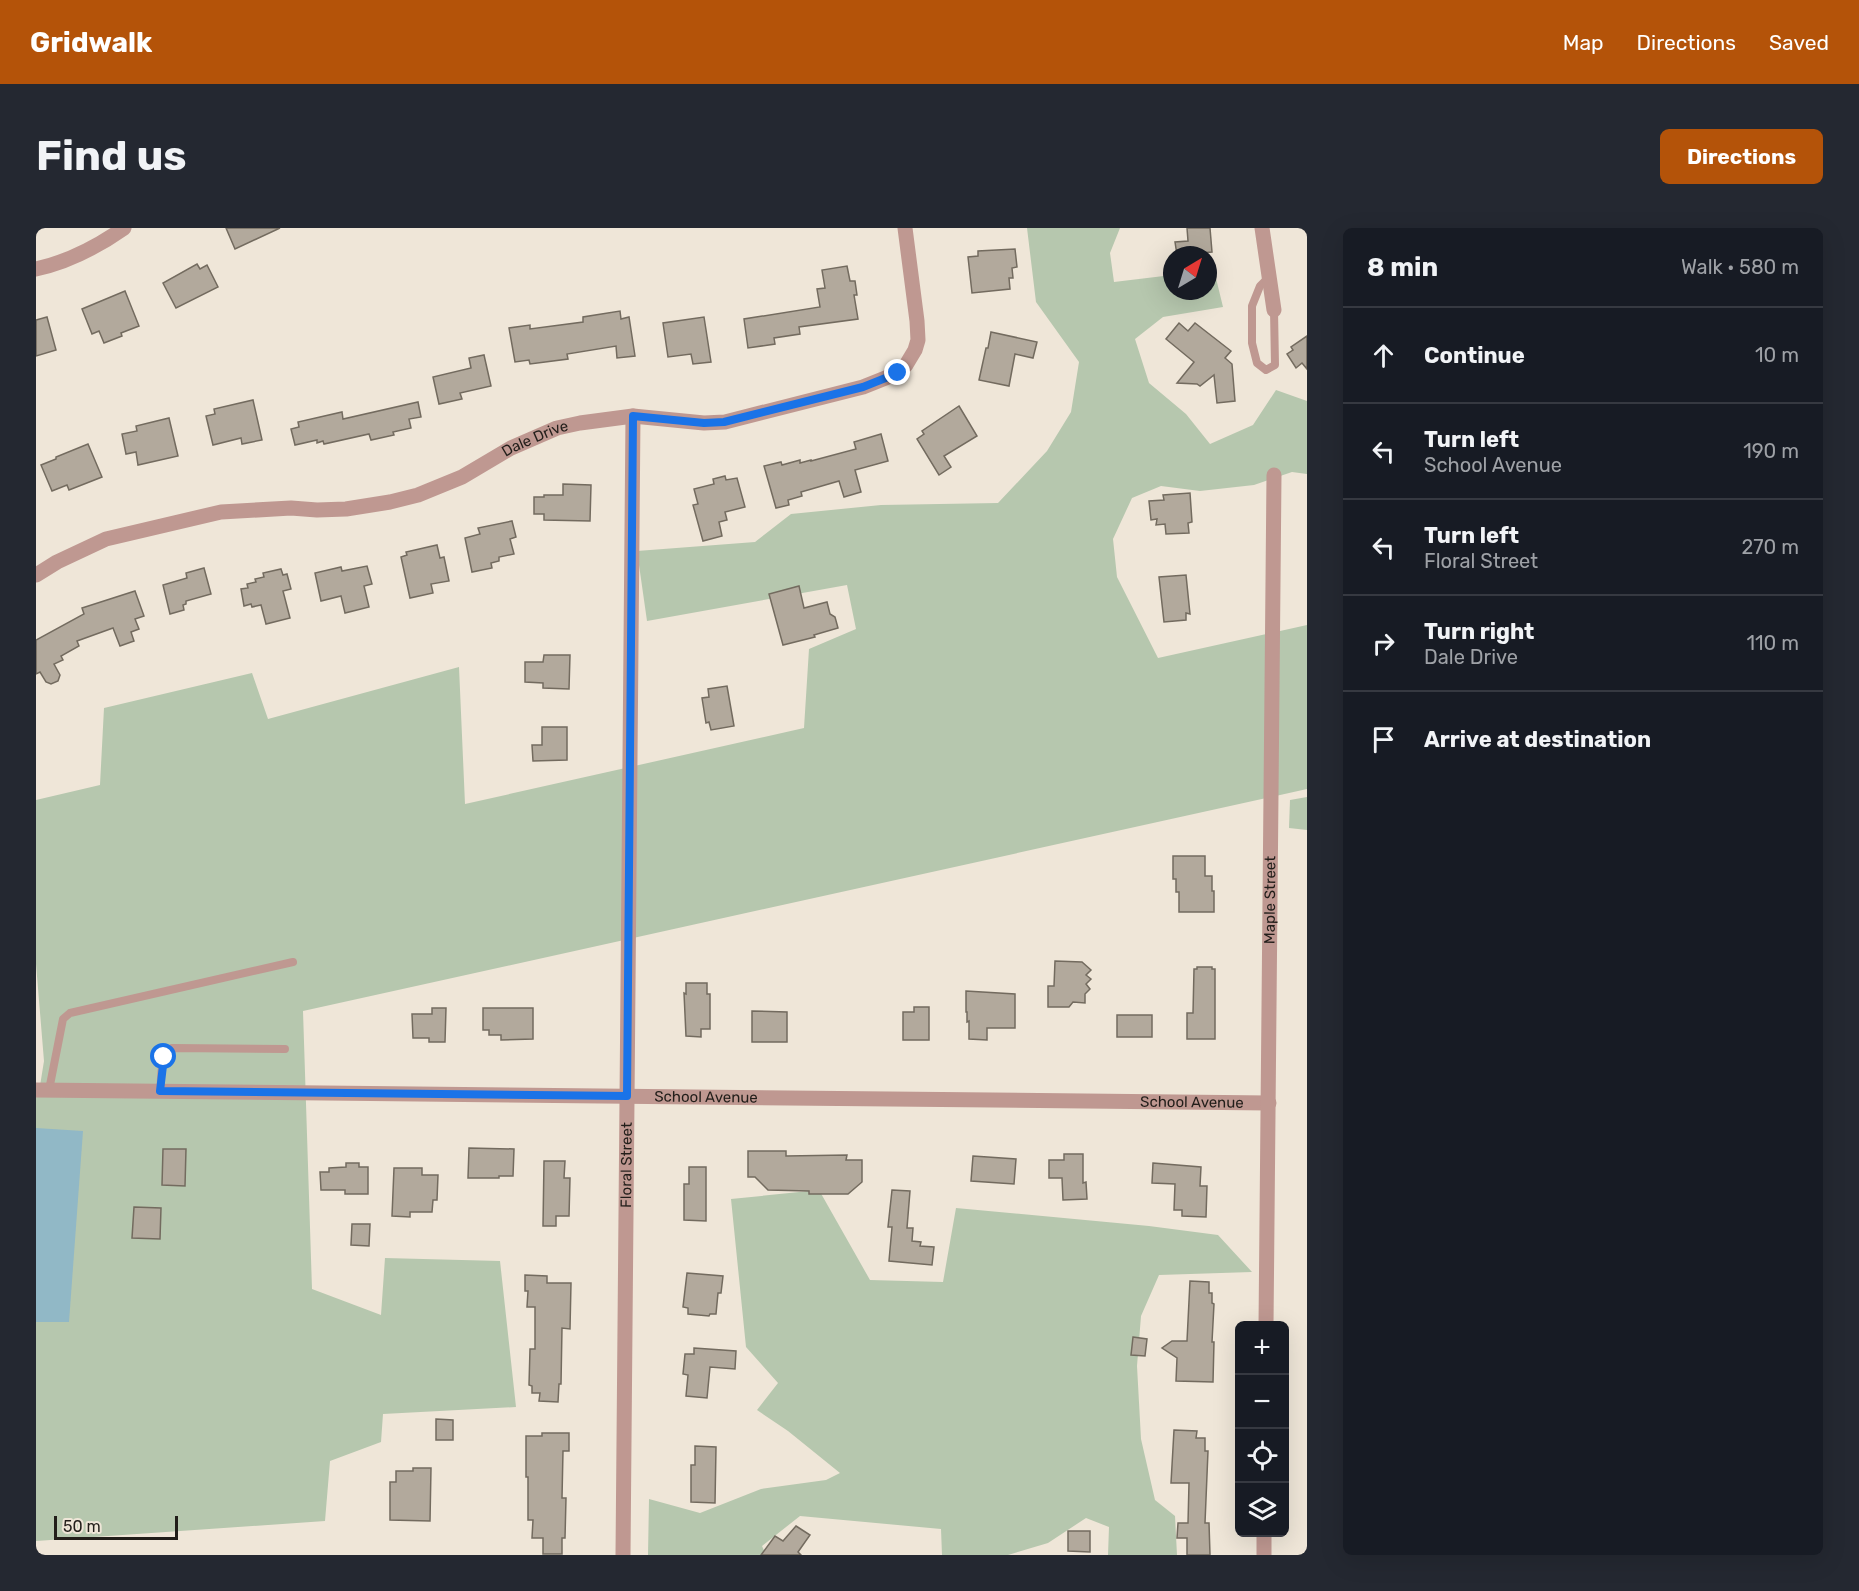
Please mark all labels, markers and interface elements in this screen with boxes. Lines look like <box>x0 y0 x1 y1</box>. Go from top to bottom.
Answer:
text: Gridwalk <box>30 26 152 59</box>
text: Map <box>1563 30 1604 55</box>
text: Directions <box>1637 30 1736 55</box>
text: Saved <box>1769 30 1829 55</box>
button: Directions <box>1660 129 1823 184</box>
text: Find us <box>36 131 187 181</box>
north arrow <box>1163 246 1217 300</box>
text: 8 min <box>1367 252 1438 283</box>
text: Walk · 580 m <box>1681 255 1799 279</box>
icon: ahead <box>1367 339 1400 372</box>
text: Continue <box>1424 342 1525 369</box>
text: 10 m <box>1755 343 1799 367</box>
route end <box>884 359 910 385</box>
street label: Dale Drive <box>498 417 570 460</box>
text: Turn left <box>1424 426 1519 453</box>
icon: left <box>1367 435 1400 468</box>
text: 190 m <box>1743 439 1799 463</box>
text: School Avenue <box>1424 453 1562 477</box>
text: Turn left <box>1424 522 1519 549</box>
icon: left <box>1367 531 1400 564</box>
text: 270 m <box>1742 535 1799 559</box>
text: Floral Street <box>1424 549 1538 573</box>
text: Turn right <box>1424 618 1534 645</box>
icon: right <box>1367 627 1400 660</box>
text: 110 m <box>1747 631 1799 655</box>
text: Dale Drive <box>1424 645 1518 669</box>
icon: arrive <box>1367 723 1400 756</box>
text: Arrive at destination <box>1424 726 1651 753</box>
street label: Maple Street <box>1261 856 1279 944</box>
route start <box>150 1043 176 1069</box>
street label: School Avenue <box>654 1088 758 1107</box>
street label: School Avenue <box>1140 1093 1244 1112</box>
street label: Floral Street <box>617 1122 636 1208</box>
map controls <box>1235 1321 1289 1537</box>
button: + <box>1235 1321 1289 1375</box>
button: − <box>1235 1375 1289 1429</box>
button: locate <box>1235 1429 1289 1483</box>
button: layers <box>1235 1483 1289 1537</box>
scale bar <box>54 1513 178 1540</box>
text: 50 m <box>63 1517 101 1536</box>

